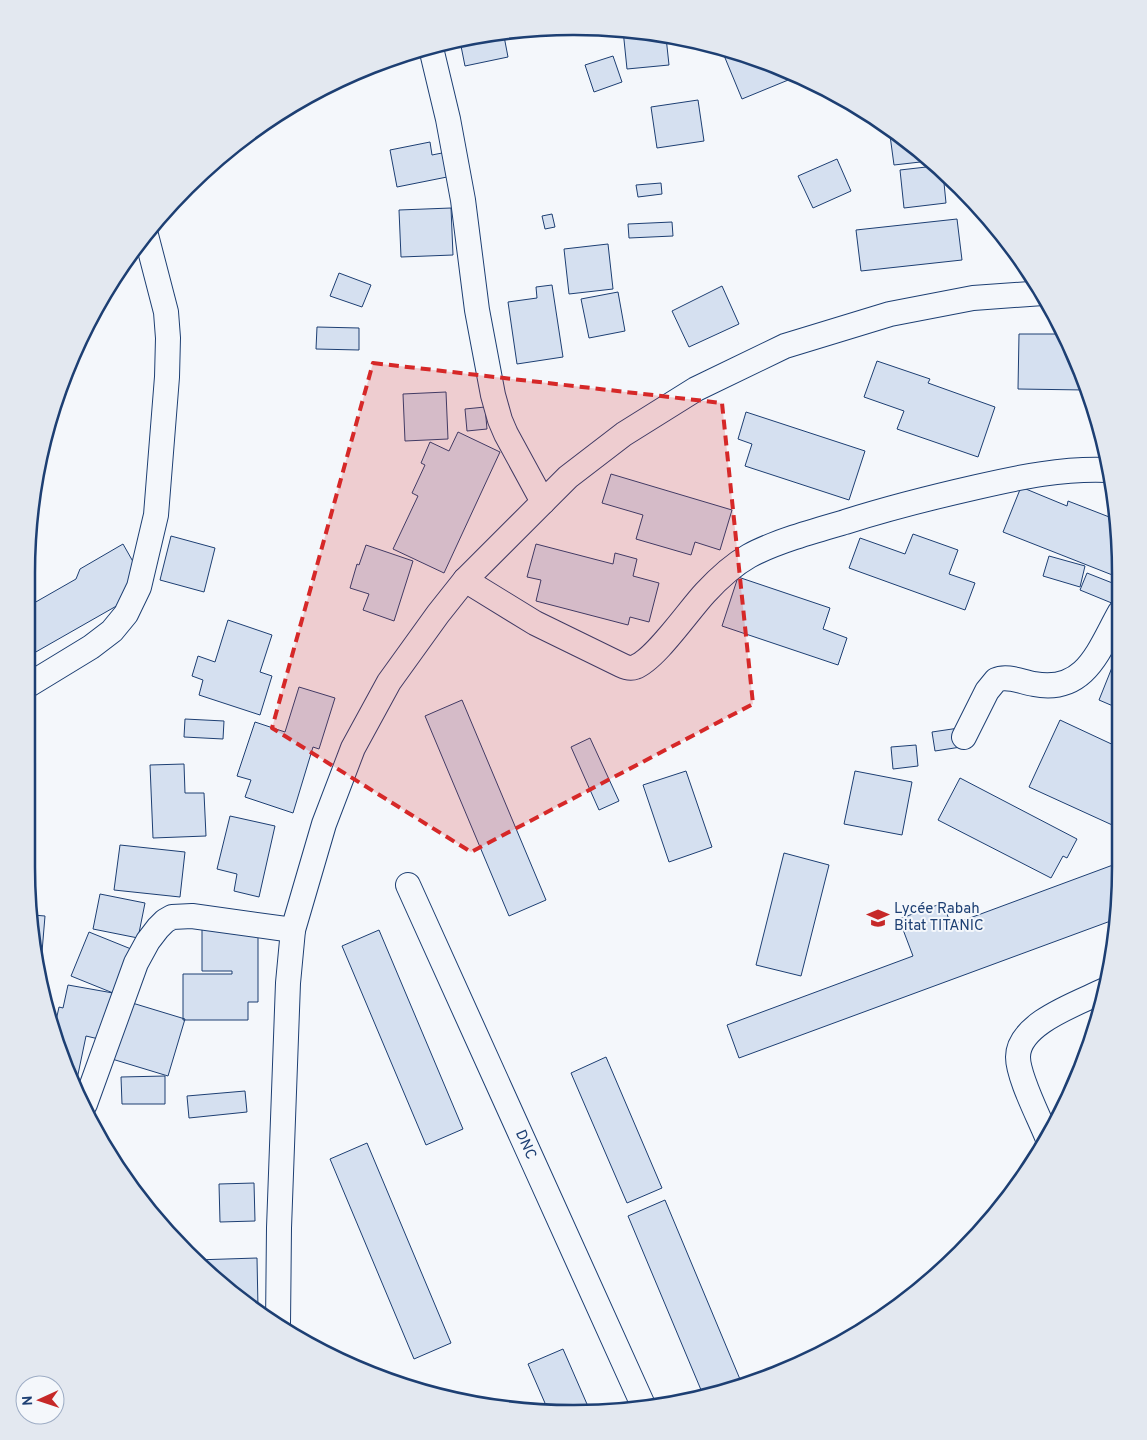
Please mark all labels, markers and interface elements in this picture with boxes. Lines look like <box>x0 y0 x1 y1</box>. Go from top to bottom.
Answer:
place label: Lycée Rabah Bitat TITANIC <box>894 900 984 936</box>
school or university icon: Lycée Rabah Bitat TITANIC <box>865 905 891 931</box>
street label: DNC <box>510 1127 540 1163</box>
north arrow <box>15 1375 65 1425</box>
text: N <box>20 1395 37 1406</box>

